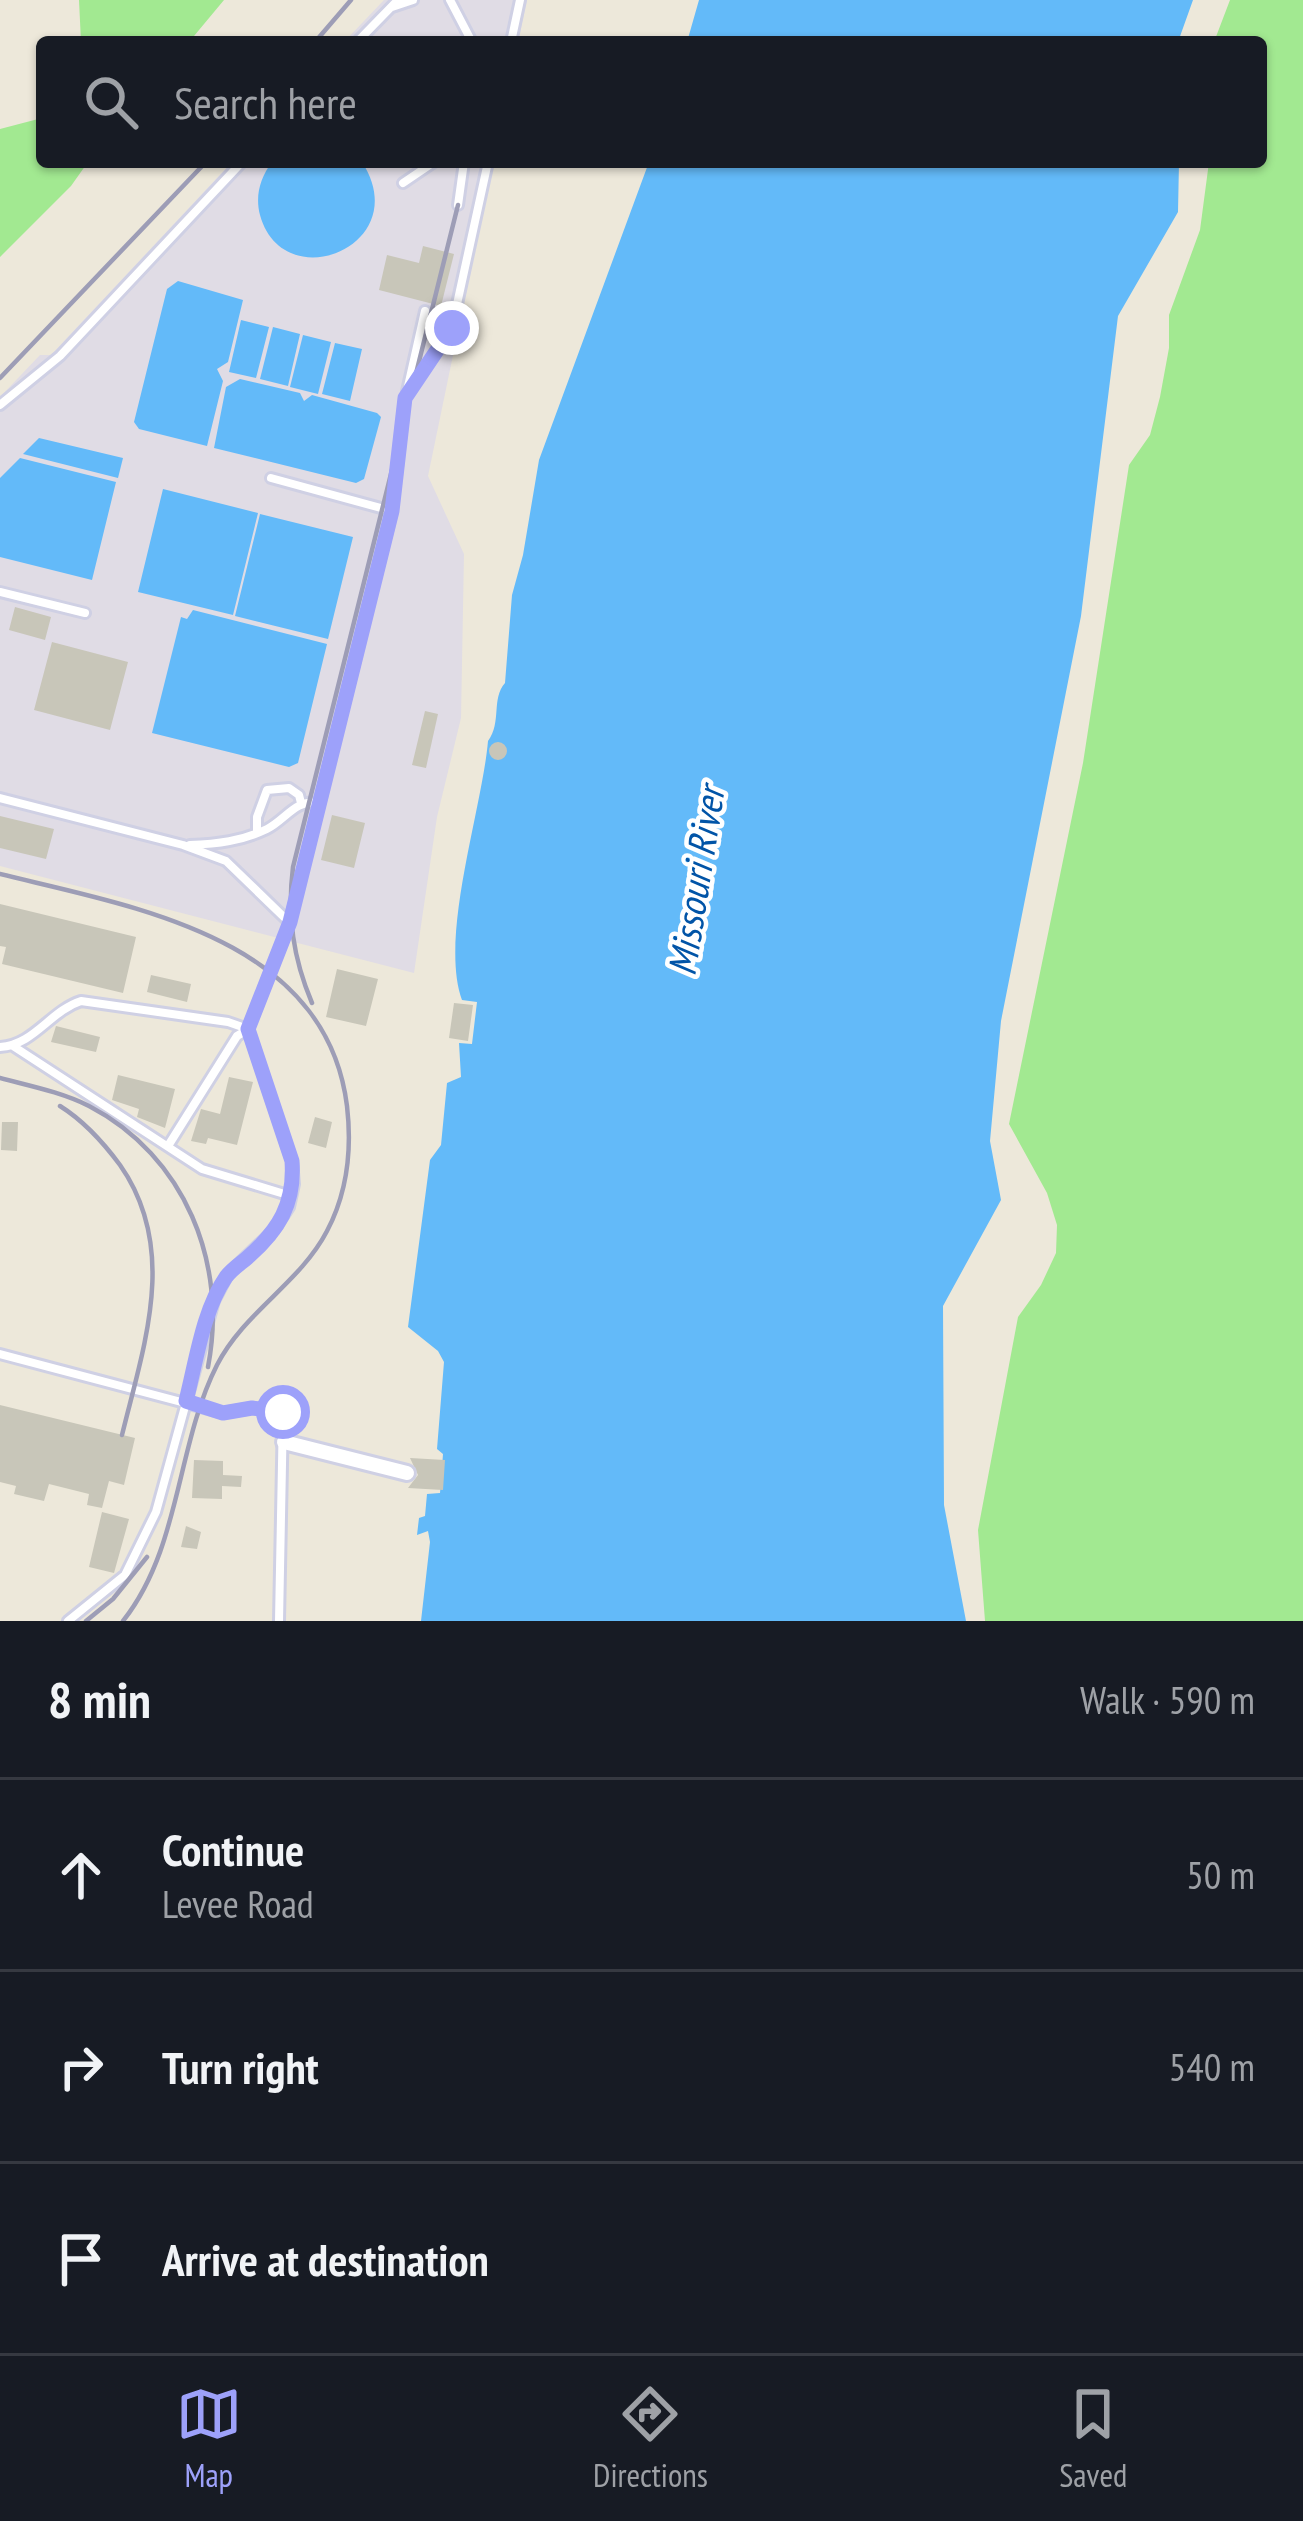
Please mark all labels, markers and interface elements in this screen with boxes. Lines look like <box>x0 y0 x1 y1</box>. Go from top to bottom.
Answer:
search box <box>36 36 1267 168</box>
icon: search <box>78 69 144 135</box>
text: Search here <box>174 73 357 131</box>
route end <box>425 301 479 355</box>
water label: Missouri River <box>655 778 736 979</box>
route start <box>256 1385 310 1439</box>
text: 8 min <box>48 1666 151 1732</box>
text: Walk · 590 m <box>1080 1674 1255 1725</box>
text: Continue <box>162 1820 304 1878</box>
icon: ahead <box>48 1842 114 1908</box>
text: 50 m <box>1186 1849 1255 1900</box>
text: Levee Road <box>162 1878 314 1929</box>
icon: right <box>48 2034 114 2100</box>
text: Turn right <box>162 2038 319 2096</box>
text: 540 m <box>1169 2041 1255 2092</box>
icon: arrive <box>48 2226 114 2292</box>
text: Arrive at destination <box>162 2230 489 2288</box>
tab: Map <box>176 2381 242 2496</box>
tab: Directions <box>593 2381 708 2496</box>
tab: Saved <box>1059 2381 1127 2496</box>

